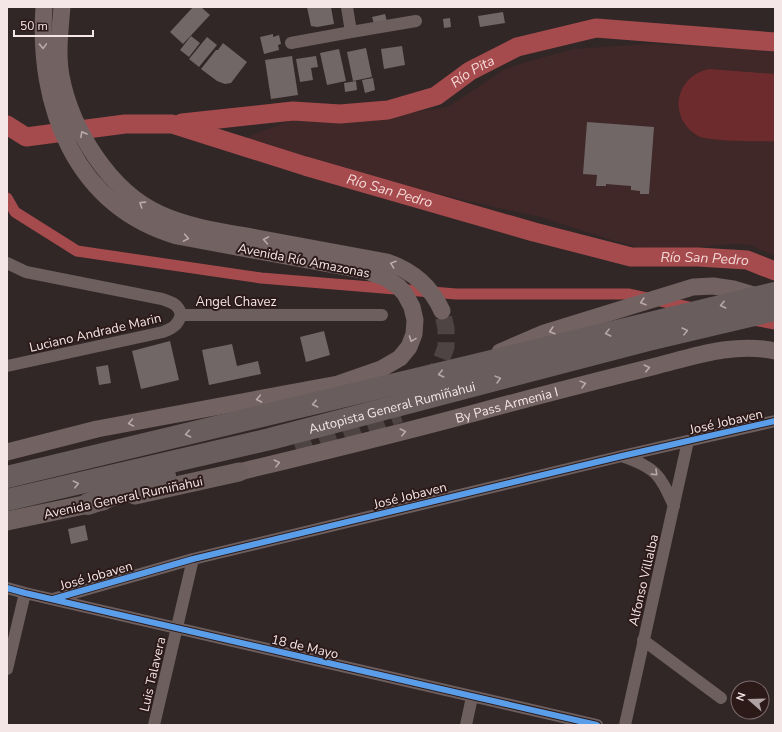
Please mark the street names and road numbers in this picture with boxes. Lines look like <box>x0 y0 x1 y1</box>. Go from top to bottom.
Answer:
street label: Avenida Río Amazonas <box>236 239 371 283</box>
street label: Angel Chavez <box>195 293 277 311</box>
street label: Luciano Andrade Marin <box>27 309 163 357</box>
street label: Autopista General Rumiñahui <box>307 378 477 438</box>
street label: By Pass Armenia I <box>453 383 560 428</box>
street label: José Jobaven <box>687 405 765 439</box>
street label: Avenida General Rumiñahui <box>42 472 204 524</box>
street label: José Jobaven <box>371 478 449 514</box>
street label: Alfonso Villalba <box>625 533 663 628</box>
street label: José Jobaven <box>57 557 135 595</box>
street label: 18 de Mayo <box>269 630 340 663</box>
street label: Luis Talavera <box>136 635 170 713</box>

